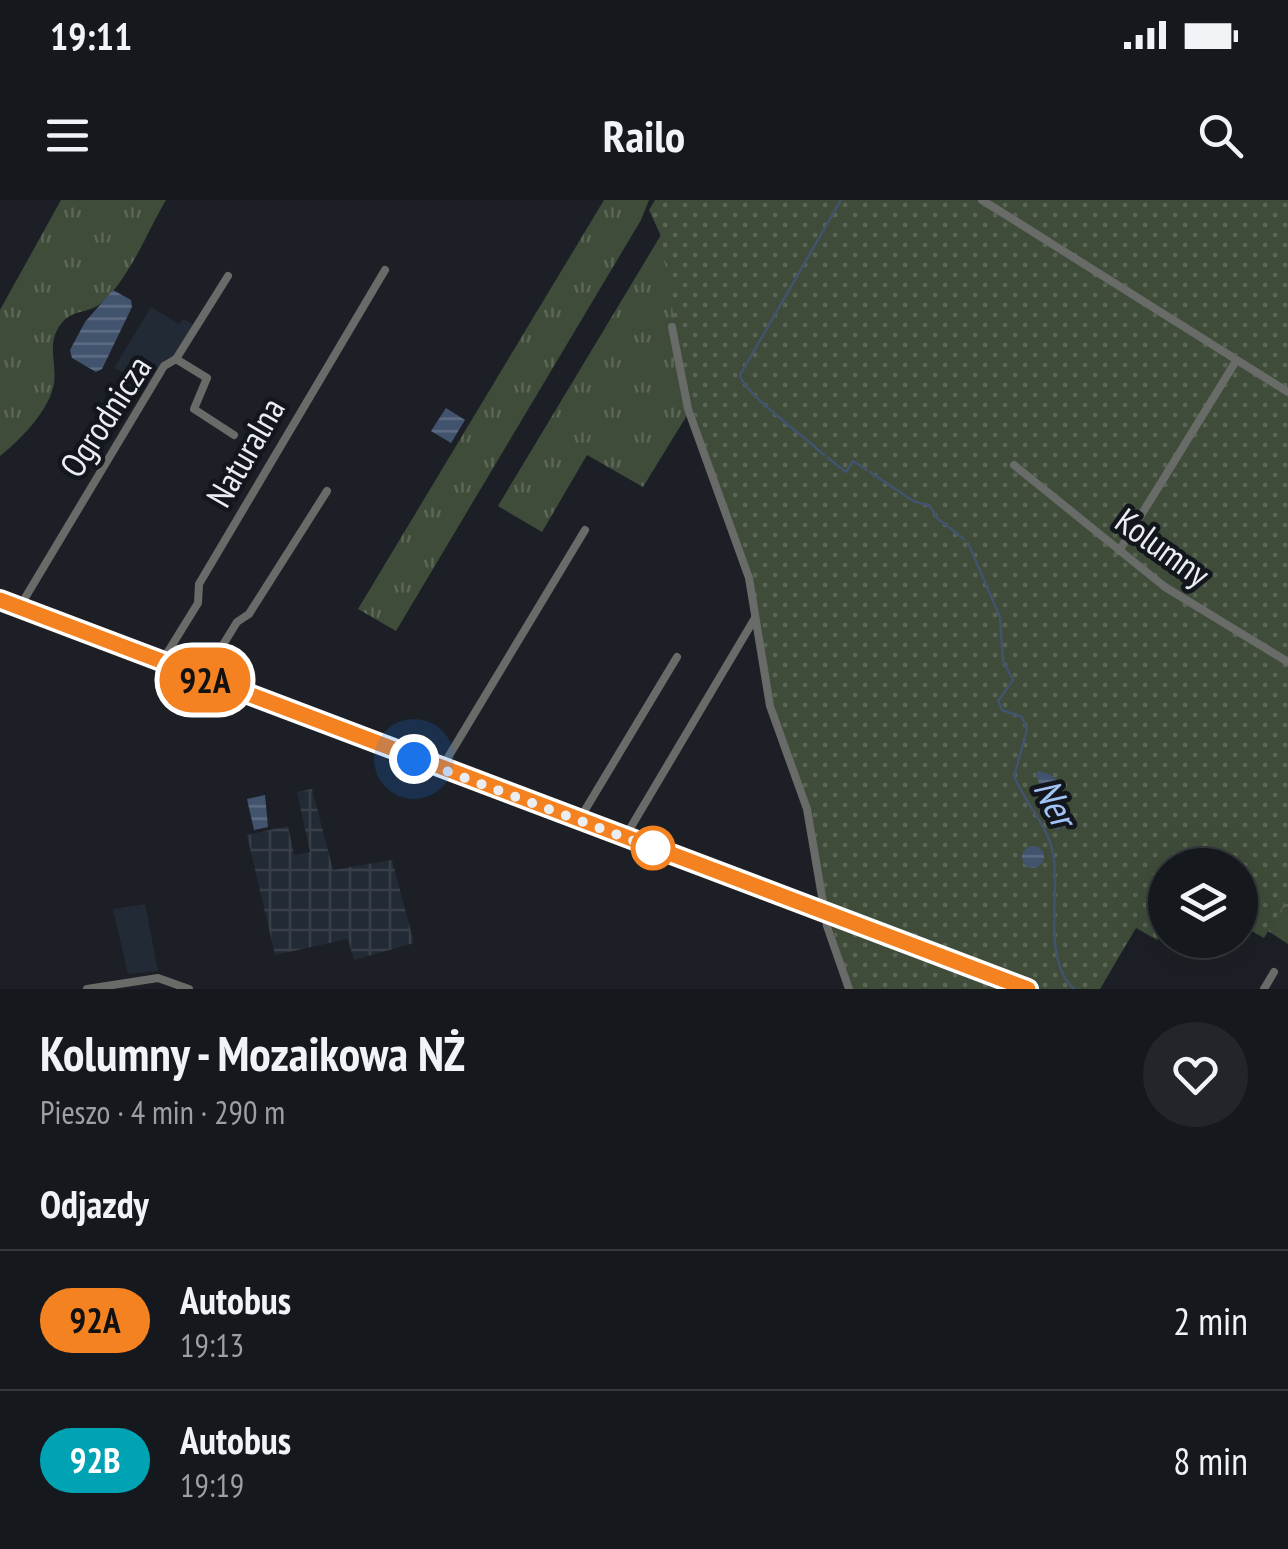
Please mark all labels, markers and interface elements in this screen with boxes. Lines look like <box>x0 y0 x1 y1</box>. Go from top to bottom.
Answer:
text: 19:11 <box>50 11 132 60</box>
text: Railo <box>603 106 685 164</box>
icon: menu <box>40 108 95 163</box>
icon: search <box>1193 108 1248 163</box>
street label: Ogrodnicza <box>49 347 161 485</box>
street label: Naturalna <box>195 389 295 515</box>
street label: Kolumny <box>1107 497 1220 597</box>
line badge: 92A <box>148 648 262 712</box>
text: 92A <box>180 657 231 703</box>
your location <box>389 734 439 784</box>
water label: Ner <box>1024 770 1090 838</box>
unlabelled marker <box>632 827 674 869</box>
map controls <box>1148 848 1258 958</box>
button: layers <box>1148 848 1258 958</box>
text: Kolumny - Mozaikowa NŻ <box>40 1022 465 1084</box>
button: heart <box>1143 1022 1248 1127</box>
text: Pieszo · 4 min · 290 m <box>40 1091 285 1133</box>
text: Odjazdy <box>40 1179 149 1228</box>
text: Autobus <box>180 1275 291 1324</box>
text: 2 min <box>1173 1296 1248 1345</box>
text: 92A <box>70 1297 121 1343</box>
text: 19:13 <box>180 1324 244 1366</box>
text: Autobus <box>180 1415 291 1464</box>
text: 8 min <box>1173 1436 1248 1485</box>
text: 92B <box>70 1437 120 1483</box>
text: 19:19 <box>180 1464 244 1506</box>

